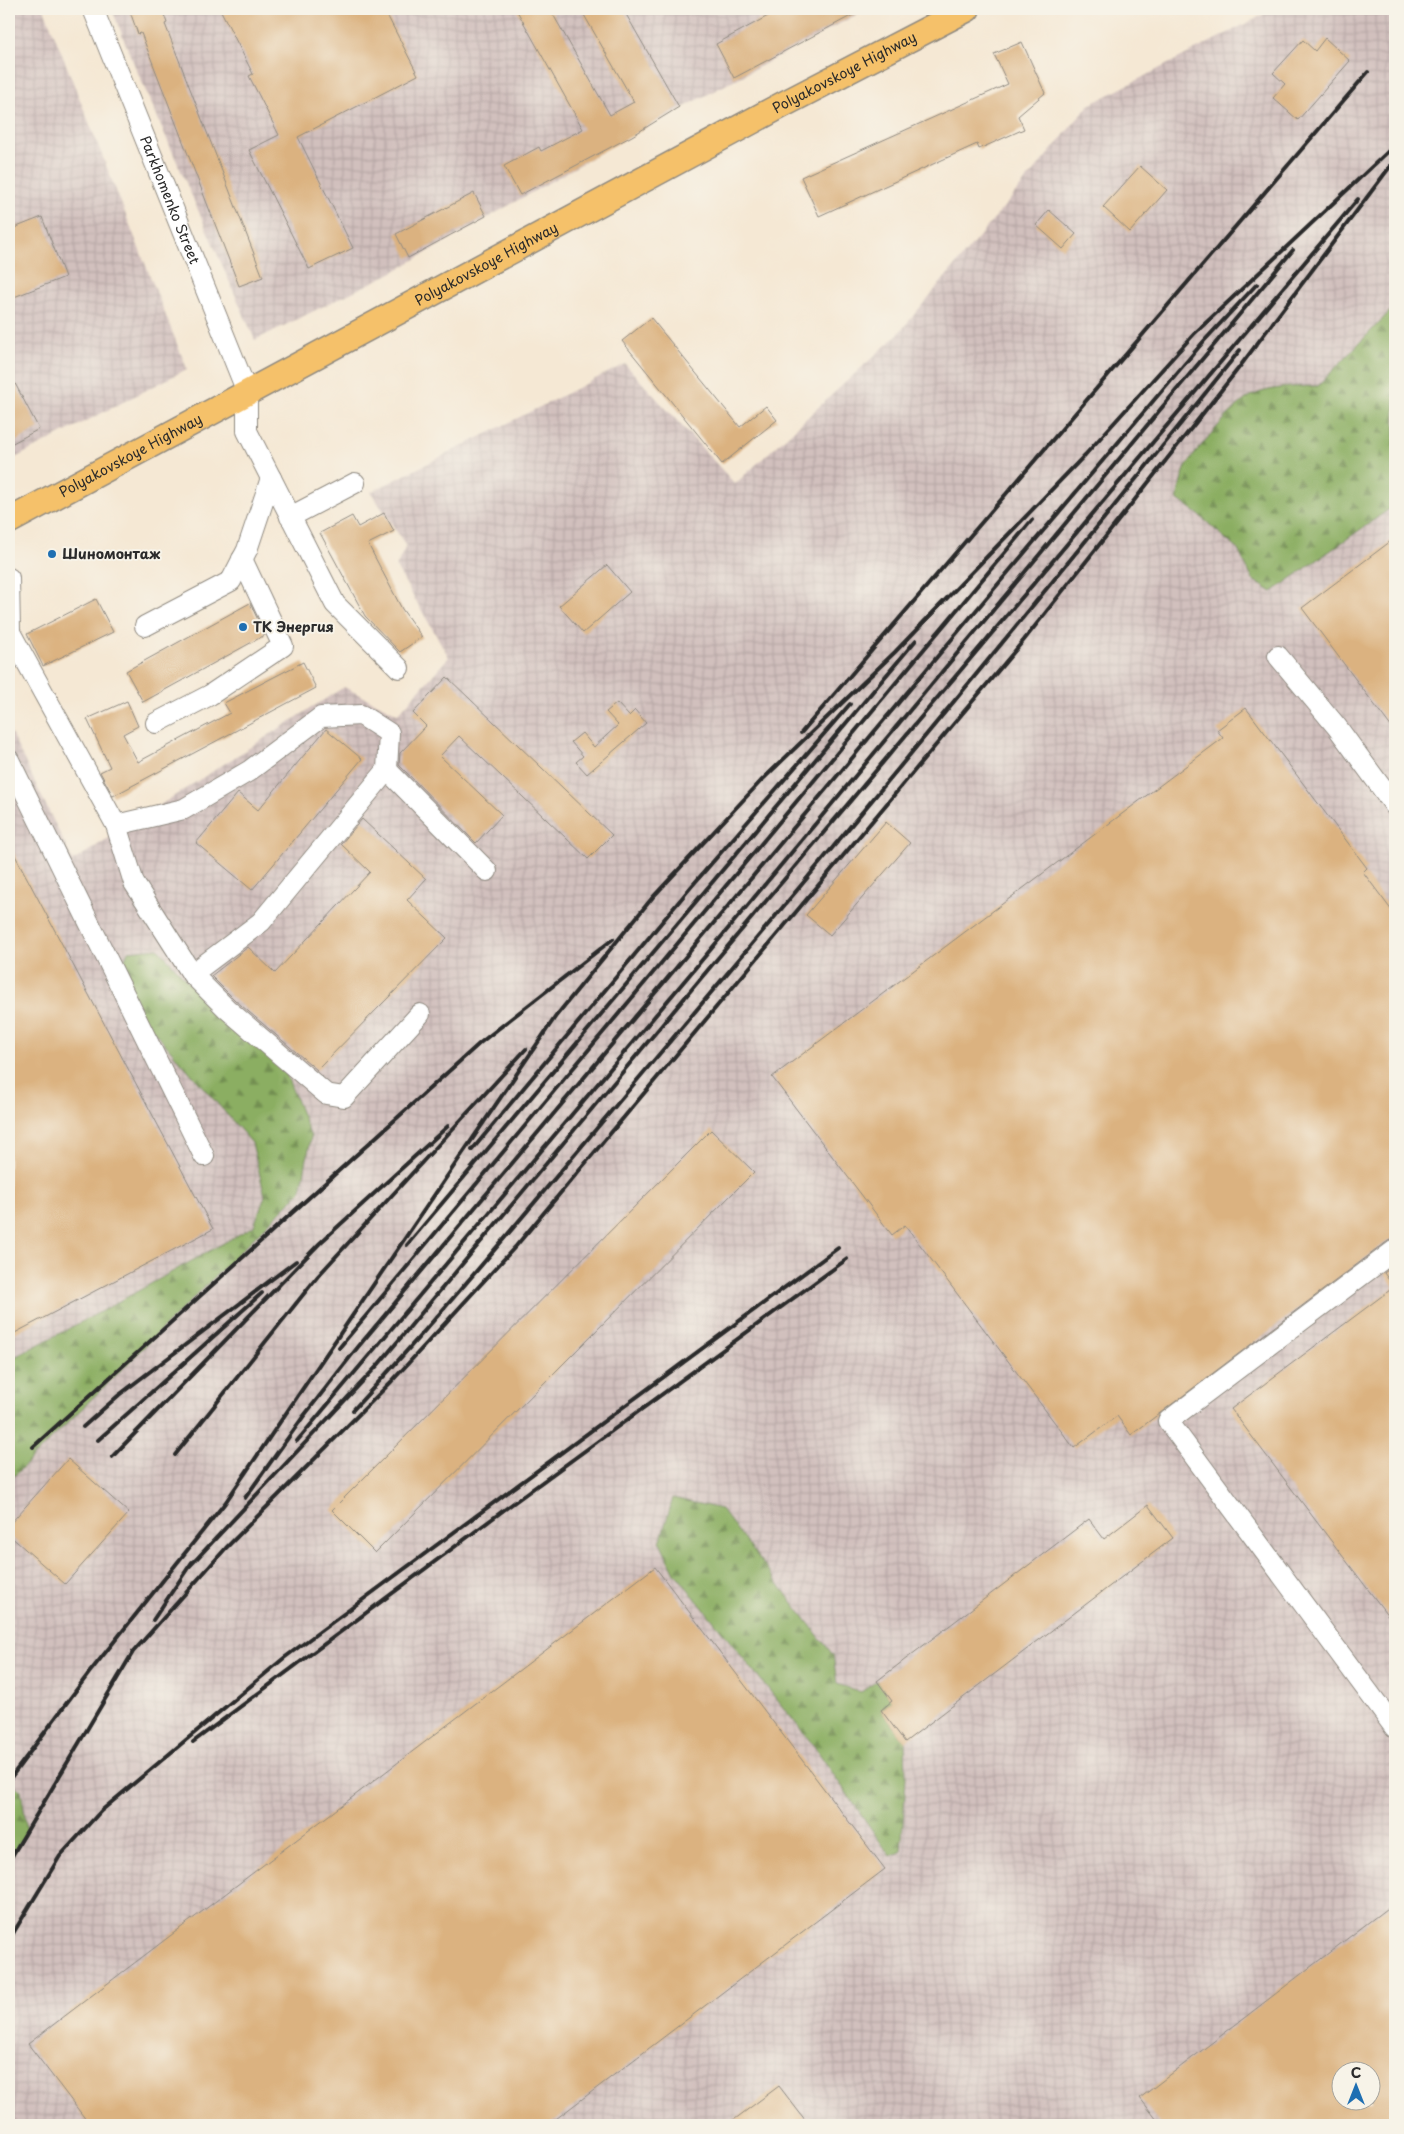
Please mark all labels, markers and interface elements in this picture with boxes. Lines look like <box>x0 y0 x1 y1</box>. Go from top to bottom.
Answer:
street label: Polyakovskoye Highway <box>768 26 920 118</box>
street label: Parkhomenko Street <box>135 133 206 267</box>
street label: Polyakovskoye Highway <box>411 217 561 311</box>
street label: Polyakovskoye Highway <box>55 408 206 502</box>
place label: Шиномонтаж <box>62 543 161 564</box>
marker: Шиномонтаж <box>46 548 58 560</box>
place label: ТК Энергия <box>253 616 334 637</box>
marker: ТК Энергия <box>237 621 249 633</box>
north arrow <box>1332 2062 1382 2112</box>
text: С <box>1351 2062 1361 2083</box>

